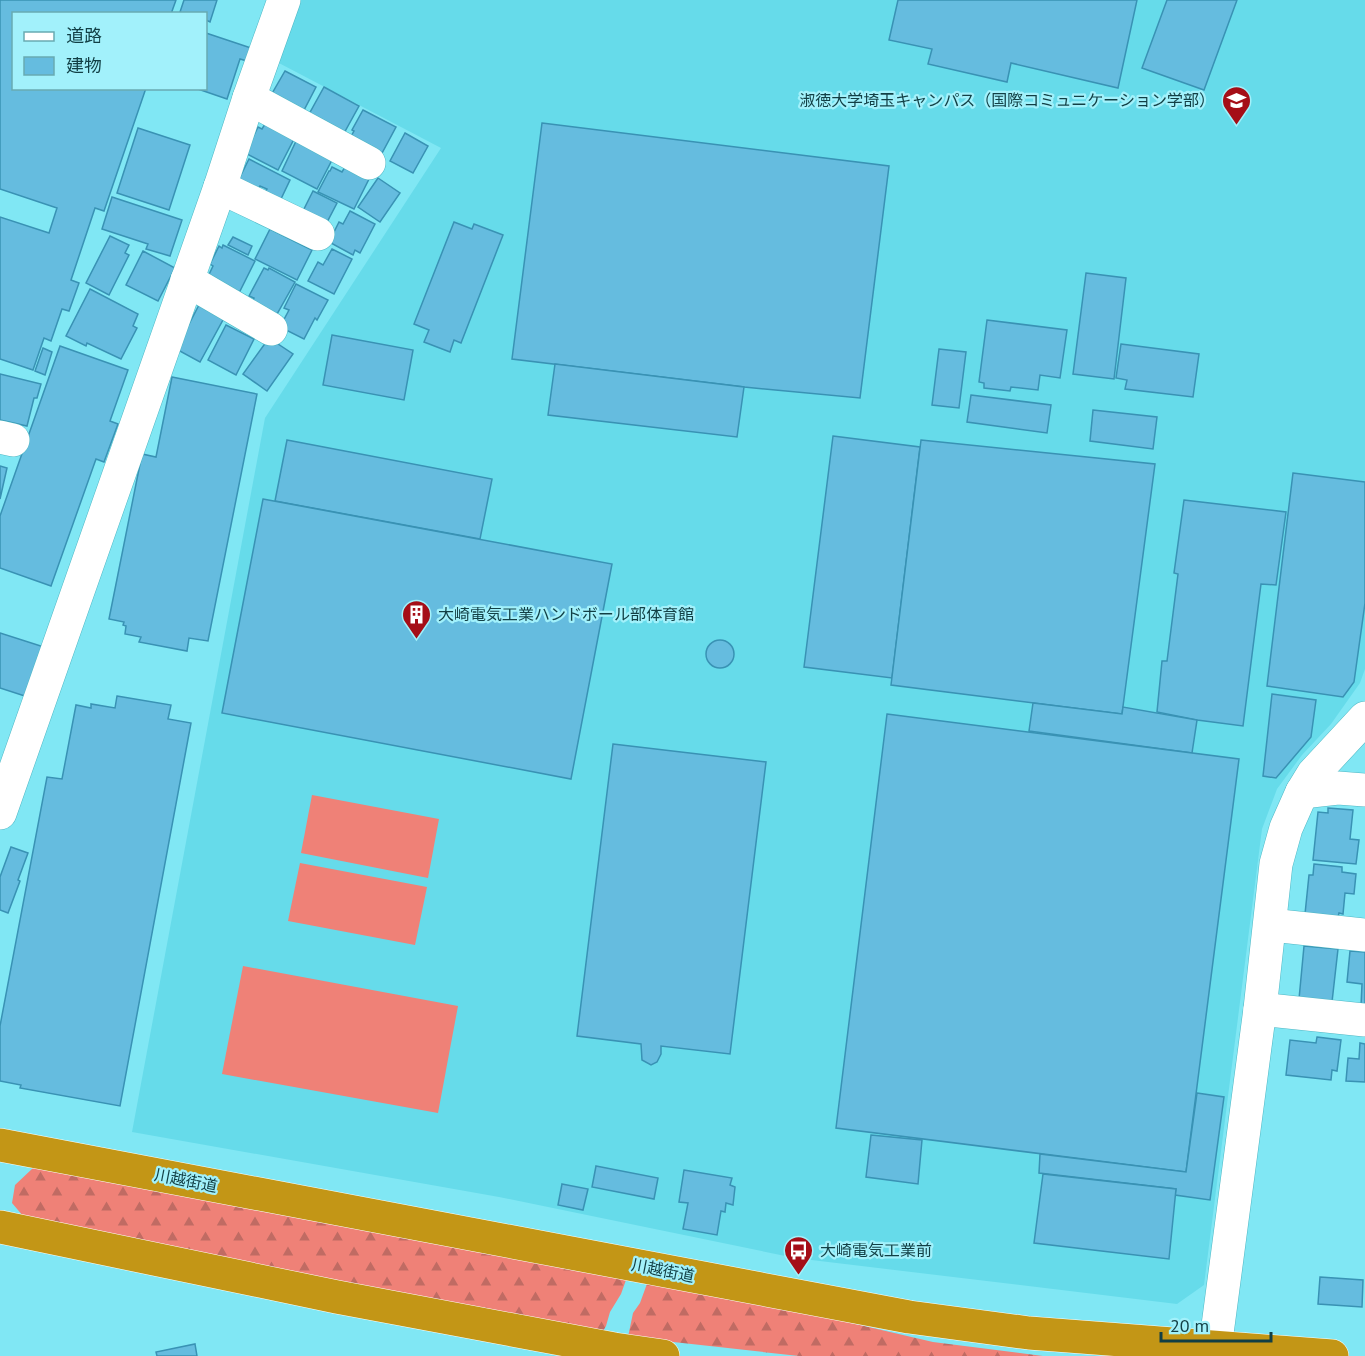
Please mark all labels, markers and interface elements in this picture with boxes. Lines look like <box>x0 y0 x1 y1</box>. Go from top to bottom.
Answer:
legend <box>12 12 207 90</box>
text: 道路 <box>66 24 102 47</box>
text: 建物 <box>66 54 102 77</box>
school or university icon: 淑徳大学埼玉キャンパス（国際コミュニケーション学部） <box>1220 84 1252 126</box>
place label: 淑徳大学埼玉キャンパス（国際コミュニケーション学部） <box>799 90 1215 110</box>
building icon: 大崎電気工業ハンドボール部体育館 <box>401 598 433 640</box>
place label: 大崎電気工業ハンドボール部体育館 <box>438 604 694 624</box>
street label: 川越街道 <box>153 1164 219 1196</box>
bus stop icon: 大崎電気工業前 <box>783 1234 815 1276</box>
place label: 大崎電気工業前 <box>820 1240 932 1260</box>
street label: 川越街道 <box>630 1254 696 1286</box>
scale bar <box>1161 1305 1270 1343</box>
text: 20 m <box>1170 1314 1209 1337</box>

